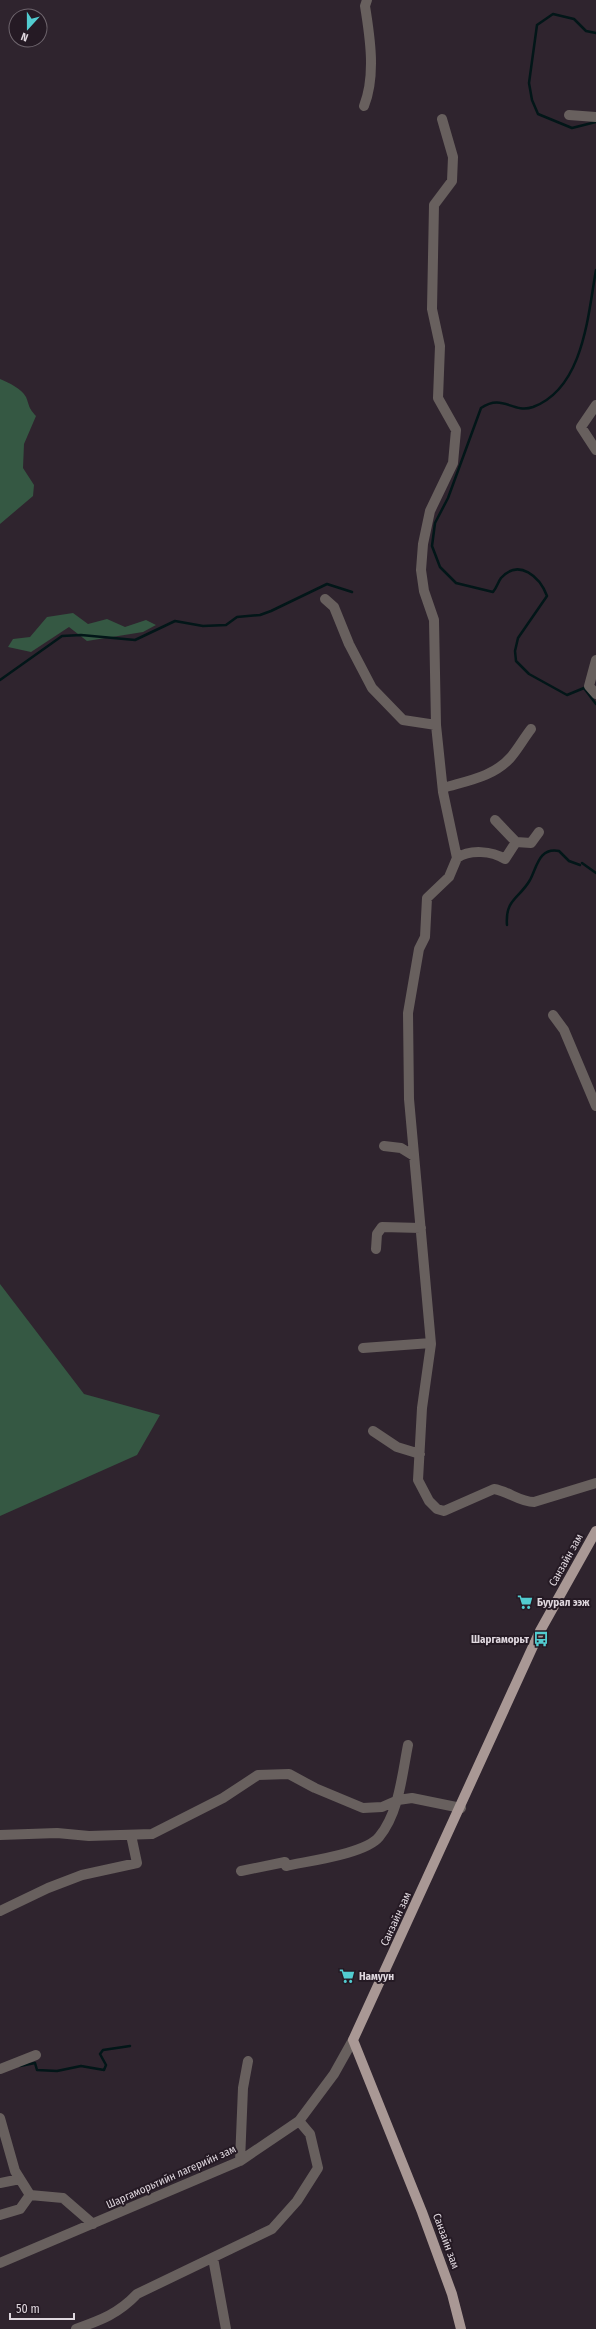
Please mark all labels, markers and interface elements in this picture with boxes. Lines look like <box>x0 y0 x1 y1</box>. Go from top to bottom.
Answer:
north arrow <box>8 8 48 48</box>
text: N <box>19 30 30 44</box>
street label: Санзайн зам <box>546 1531 586 1589</box>
supermarket icon: Буурал ээж <box>516 1593 534 1611</box>
place label: Буурал ээж <box>537 1596 590 1609</box>
bus stop icon: Шаргаморьт <box>532 1630 550 1648</box>
place label: Шаргаморьт <box>471 1633 529 1646</box>
street label: Санзайн зам <box>378 1890 414 1948</box>
supermarket icon: Намуун <box>338 1967 356 1985</box>
place label: Намуун <box>359 1970 394 1983</box>
street label: Шаргаморьтийн лагерийн зам <box>104 2142 238 2212</box>
street label: Санзайн зам <box>430 2211 462 2271</box>
scale bar <box>10 2295 74 2321</box>
text: 50 m <box>16 2302 40 2316</box>

